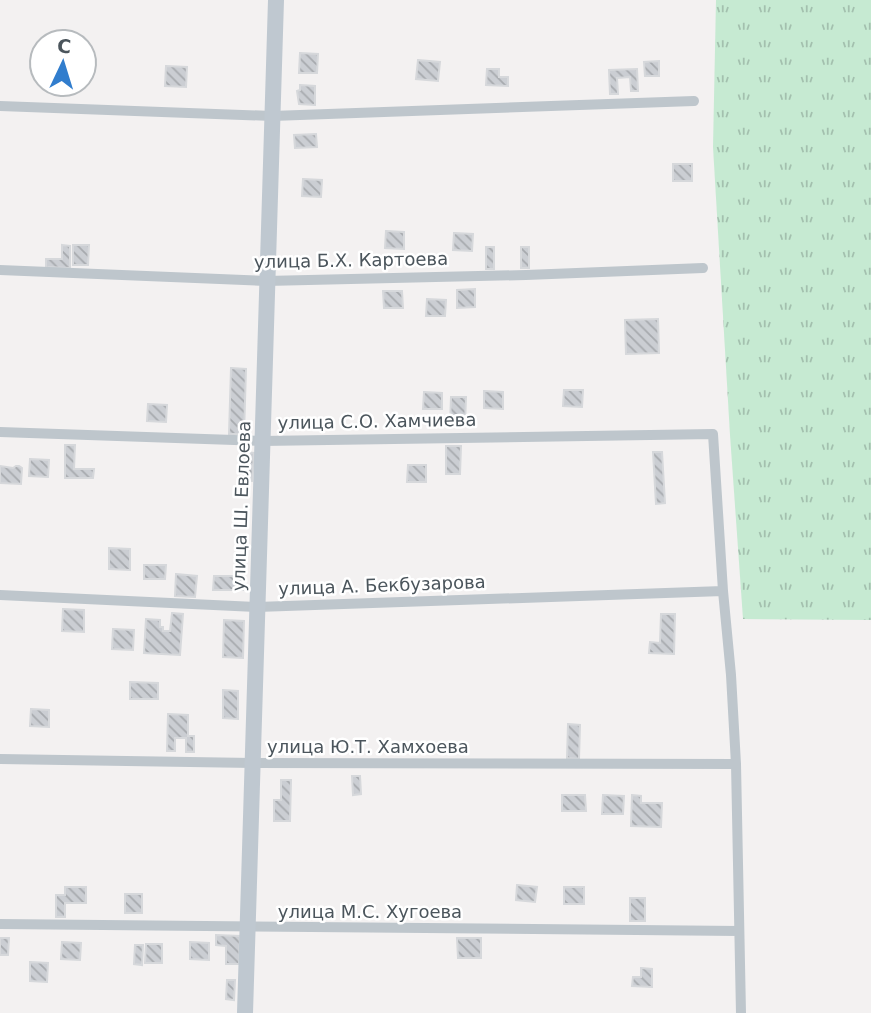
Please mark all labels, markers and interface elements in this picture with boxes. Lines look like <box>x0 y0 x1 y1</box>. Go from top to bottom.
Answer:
north arrow <box>28 28 98 98</box>
text: С <box>56 35 72 58</box>
street label: улица Б.Х. Картоева <box>254 248 448 272</box>
street label: улица С.О. Хамчиева <box>277 409 477 433</box>
street label: улица Ш. Евлоева <box>228 420 254 592</box>
street label: улица А. Бекбузарова <box>278 571 486 599</box>
street label: улица Ю.Т. Хамхоева <box>267 736 469 757</box>
street label: улица М.С. Хугоева <box>278 901 462 922</box>

